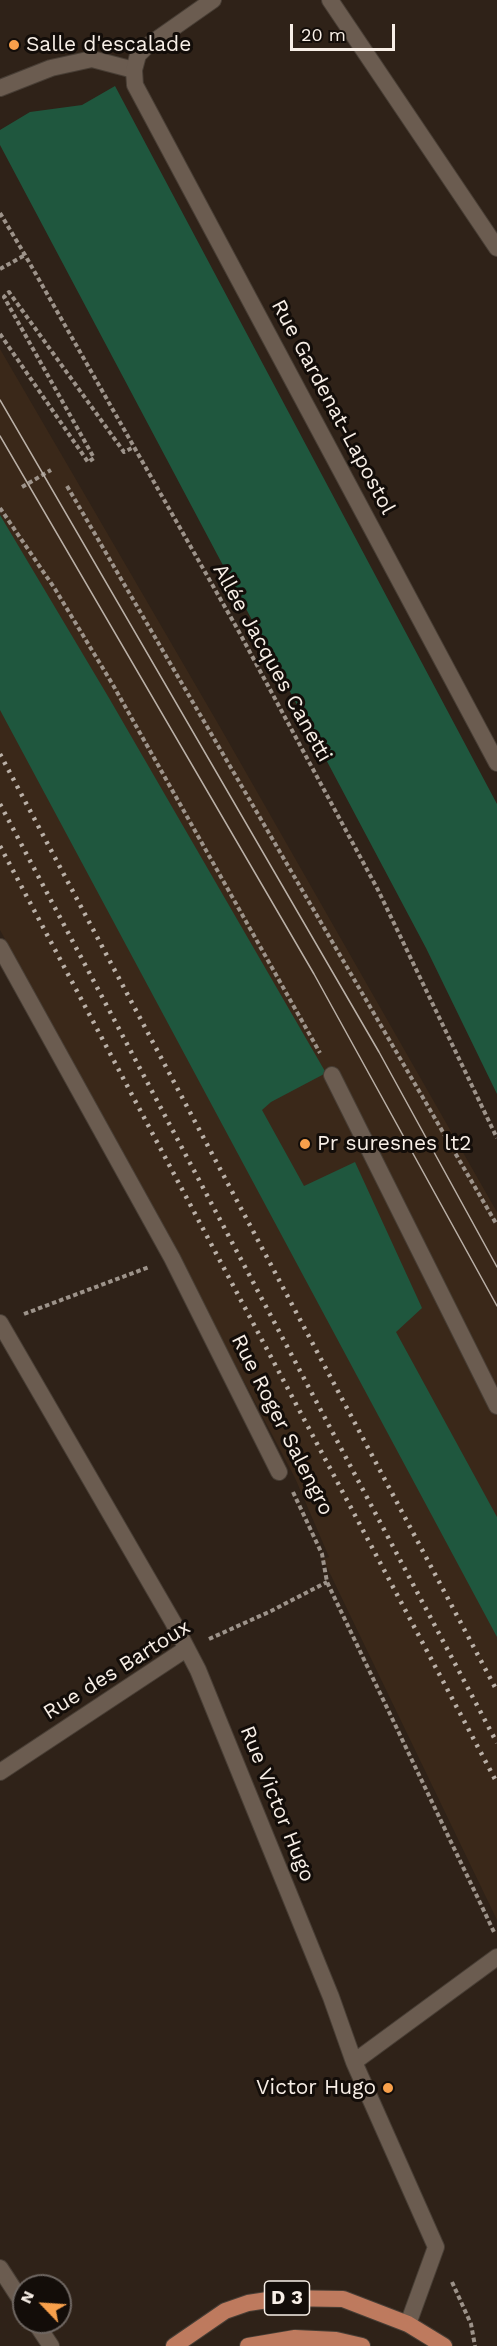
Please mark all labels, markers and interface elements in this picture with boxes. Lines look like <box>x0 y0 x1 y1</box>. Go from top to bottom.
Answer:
scale bar <box>293 12 398 50</box>
text: 20 m <box>301 24 346 45</box>
place label: Salle d'escalade <box>26 32 191 58</box>
marker: Salle d'escalade <box>7 38 21 52</box>
street label: Rue Gardenat-Lapostol <box>266 295 400 519</box>
street label: Allée Jacques Canetti <box>207 560 337 766</box>
place label: Pr suresnes lt2 <box>317 1131 471 1157</box>
marker: Pr suresnes lt2 <box>298 1137 312 1151</box>
street label: Rue Roger Salengro <box>225 1330 339 1520</box>
street label: Rue des Bartoux <box>39 1615 195 1725</box>
street label: Rue Victor Hugo <box>234 1722 320 1886</box>
place label: Victor Hugo <box>256 2075 376 2101</box>
marker: Victor Hugo <box>381 2081 395 2095</box>
north arrow <box>12 2274 72 2334</box>
road number: D 3 <box>264 2281 310 2315</box>
text: N <box>16 2288 38 2306</box>

